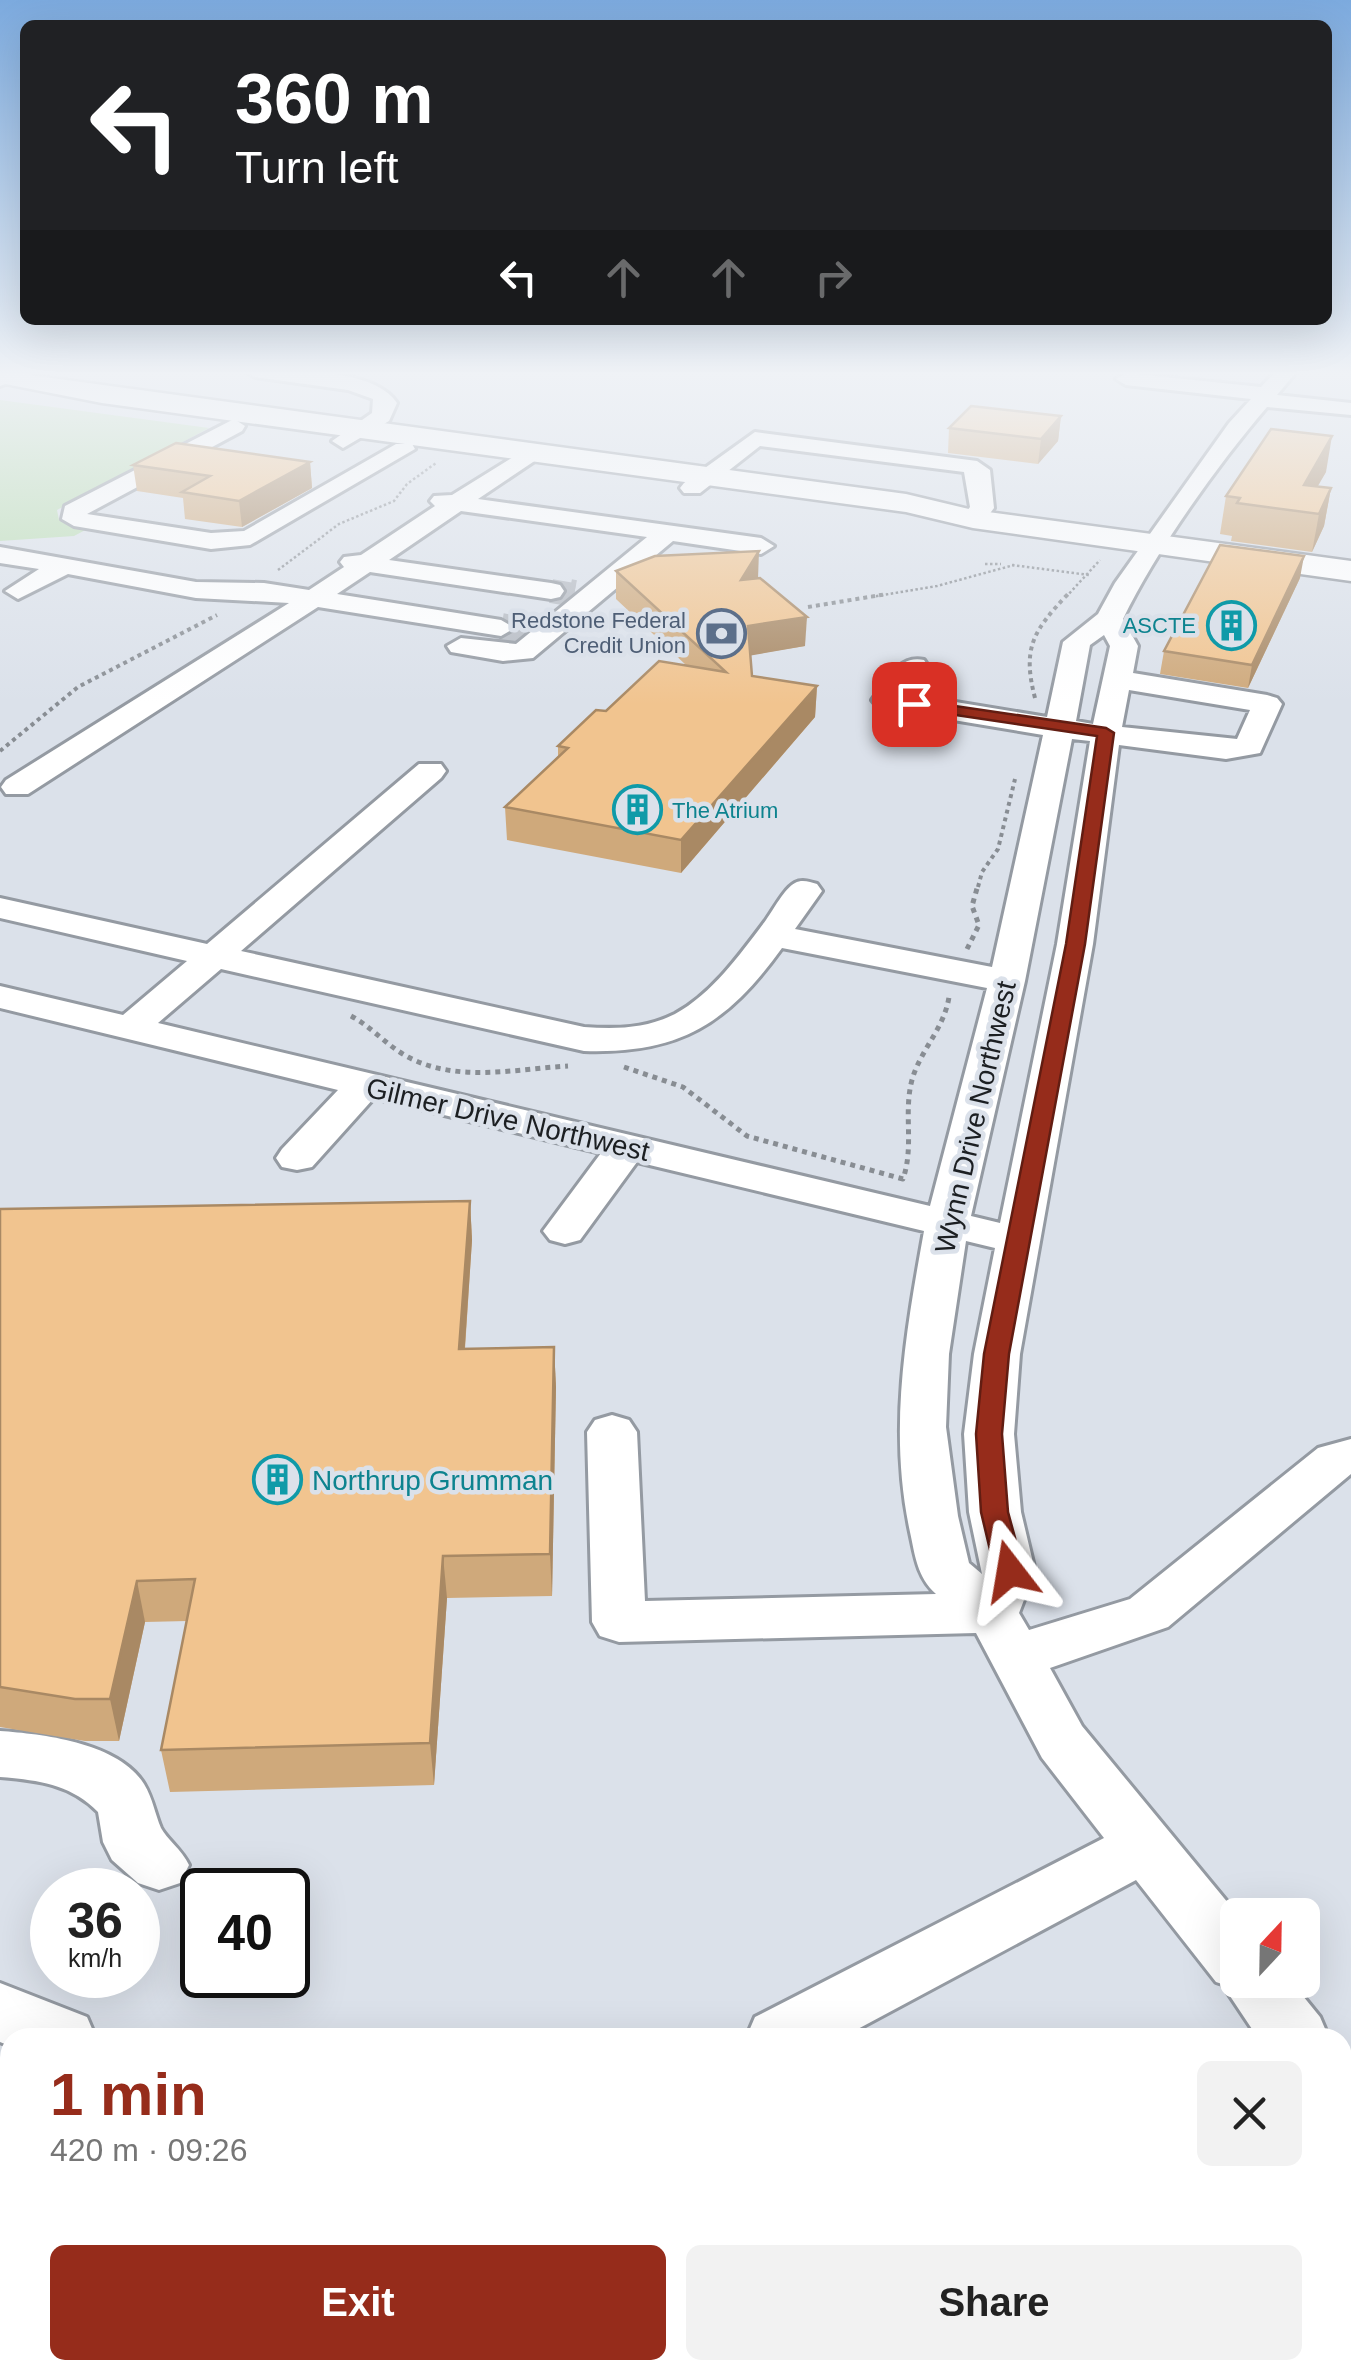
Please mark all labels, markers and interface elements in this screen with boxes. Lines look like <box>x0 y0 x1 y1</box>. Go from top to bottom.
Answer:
icon: left <box>70 60 200 190</box>
text: 360 m <box>235 60 433 138</box>
text: Turn left <box>235 142 398 193</box>
icon: left <box>491 250 546 305</box>
icon: ahead <box>596 250 651 305</box>
icon: ahead <box>701 250 756 305</box>
icon: right <box>806 250 861 305</box>
building icon: ASCTE <box>1205 599 1257 651</box>
bank icon: Redstone Federal Credit Union <box>695 607 747 659</box>
place label: Redstone Federal Credit Union <box>511 608 686 658</box>
place label: ASCTE <box>1123 613 1196 638</box>
pin <box>872 662 957 747</box>
icon: arrive <box>887 677 942 732</box>
building icon: The Atrium <box>611 784 663 836</box>
place label: The Atrium <box>672 798 778 823</box>
street label: Wynn Drive Northwest <box>929 978 1022 1256</box>
street label: Gilmer Drive Northwest <box>363 1072 653 1167</box>
building icon: Northrup Grumman <box>251 1454 303 1506</box>
place label: Northrup Grumman <box>312 1465 553 1496</box>
position arrow <box>958 1519 1062 1623</box>
speed limit sign: 40 <box>180 1868 310 1998</box>
text: 36 <box>67 1893 123 1949</box>
north arrow <box>1220 1898 1320 1998</box>
map controls <box>1220 1898 1320 1998</box>
text: km/h <box>68 1944 122 1972</box>
text: 1 min <box>50 2061 207 2128</box>
button: close <box>1197 2061 1302 2166</box>
text: 420 m · 09:26 <box>50 2132 247 2168</box>
button: Exit <box>50 2245 666 2360</box>
button: Share <box>686 2245 1302 2360</box>

